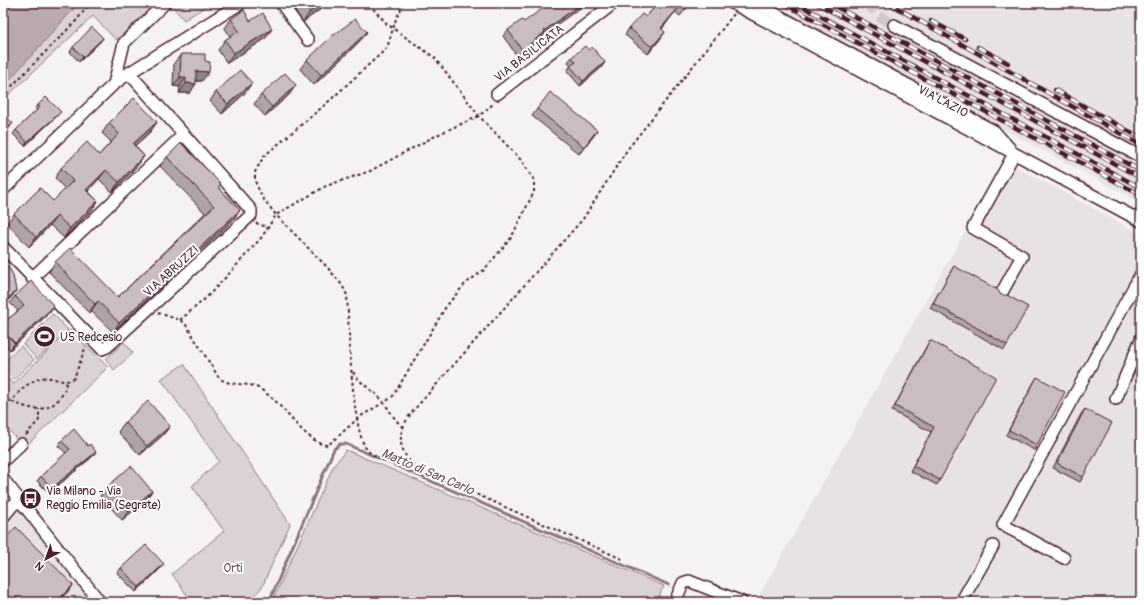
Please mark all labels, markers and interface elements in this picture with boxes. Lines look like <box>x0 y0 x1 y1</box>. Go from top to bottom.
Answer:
street label: VIA BASILICATA <box>491 21 567 85</box>
street label: VIA LAZIO <box>915 82 971 121</box>
street label: VIA ABRUZZI <box>140 242 202 300</box>
sports icon: US Redcesio <box>32 324 58 350</box>
place label: US Redcesio <box>60 330 123 345</box>
water label: Matto di San Carlo <box>379 445 477 499</box>
place label: Via Milano - Via Reggio Emilia (Segrate) <box>46 484 162 513</box>
bus stop icon: Via Milano - Via Reggio Emilia (Segrate) <box>18 485 44 511</box>
north arrow <box>26 539 66 579</box>
text: N <box>32 558 47 574</box>
park label: Orti <box>224 561 242 576</box>

